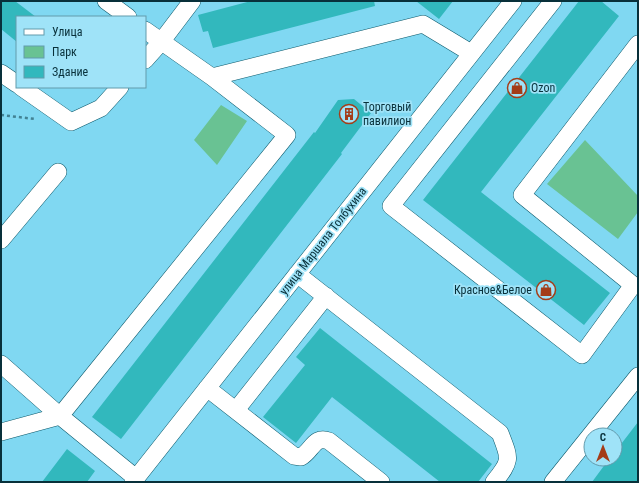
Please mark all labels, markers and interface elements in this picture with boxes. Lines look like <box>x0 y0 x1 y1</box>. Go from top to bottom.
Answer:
legend <box>16 16 146 88</box>
text: Улица <box>52 25 83 39</box>
text: Парк <box>52 45 77 59</box>
text: Здание <box>52 65 89 79</box>
shop icon: Ozon <box>506 77 528 99</box>
place label: Ozon <box>531 81 555 95</box>
place label: Торговый павилион <box>363 100 411 128</box>
building icon: Торговый павилион <box>338 103 360 125</box>
street label: улица Маршала Толбухина <box>277 184 370 298</box>
shop icon: Красное&Белое <box>535 279 557 301</box>
place label: Красное&Белое <box>454 283 532 297</box>
north arrow <box>583 427 623 467</box>
text: С <box>600 431 606 444</box>

